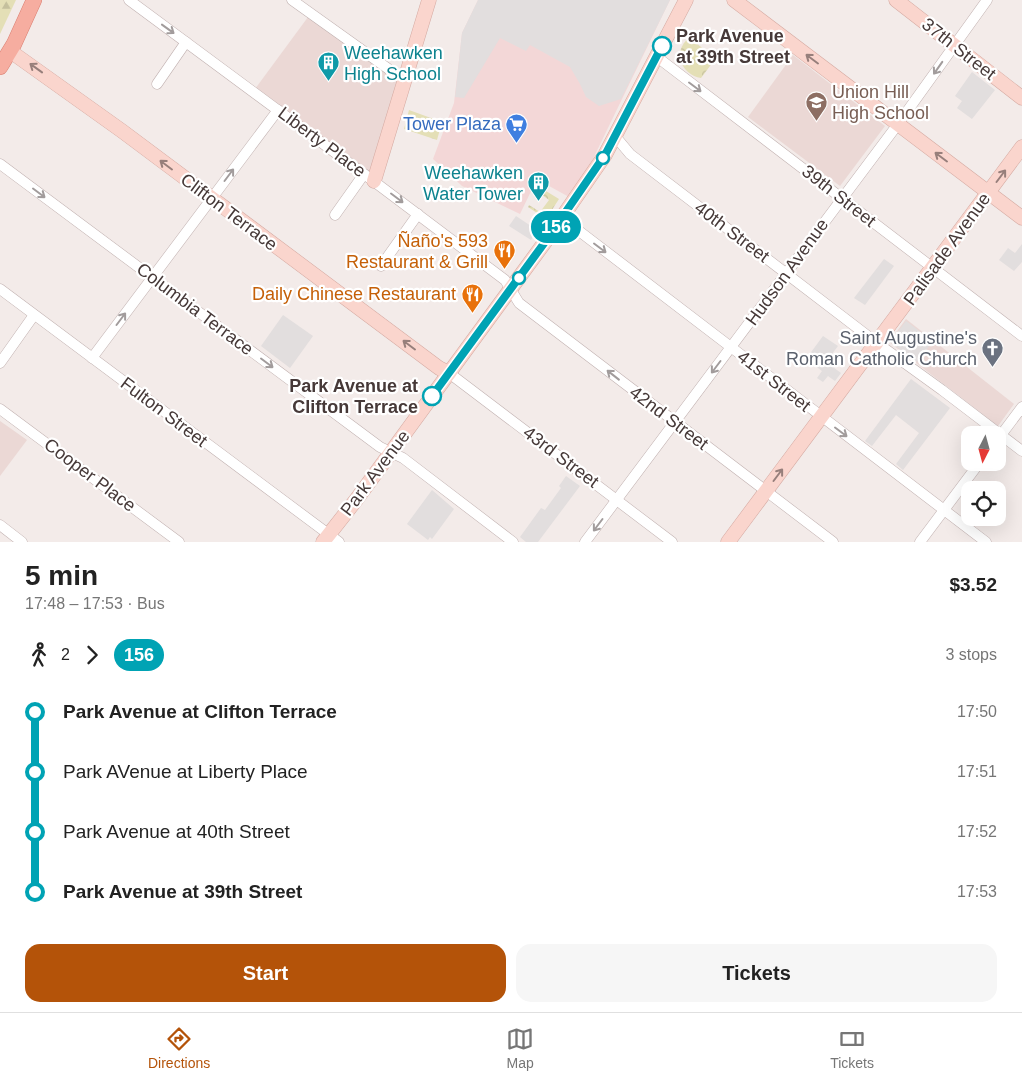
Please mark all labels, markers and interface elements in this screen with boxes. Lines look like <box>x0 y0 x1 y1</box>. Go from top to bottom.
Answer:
street label: 37th Street <box>918 14 1000 84</box>
one-way arrow <box>161 24 175 34</box>
place label: Park Avenue at 39th Street <box>676 26 790 67</box>
marker: Park Avenue at 39th Street <box>652 36 672 56</box>
place label: Weehawken High School <box>344 43 443 84</box>
building icon: Weehawken High School <box>316 51 340 82</box>
one-way arrow <box>805 54 819 64</box>
one-way arrow <box>933 61 943 75</box>
one-way arrow <box>29 63 43 73</box>
one-way arrow <box>688 82 702 92</box>
place label: Union Hill High School <box>832 82 929 123</box>
school or university icon: Union Hill High School <box>804 90 828 121</box>
street label: Liberty Place <box>274 103 370 181</box>
supermarket icon: Tower Plaza <box>505 112 529 143</box>
place label: Tower Plaza <box>403 114 502 134</box>
unlabelled marker <box>596 151 610 165</box>
one-way arrow <box>934 152 948 162</box>
one-way arrow <box>159 160 173 170</box>
street label: 39th Street <box>798 161 880 231</box>
place label: Weehawken Water Tower <box>423 163 523 204</box>
one-way arrow <box>224 168 234 182</box>
street label: Clifton Terrace <box>177 169 281 255</box>
one-way arrow <box>995 170 1006 183</box>
building icon: Weehawken Water Tower <box>527 171 551 202</box>
one-way arrow <box>32 188 46 198</box>
street label: Palisade Avenue <box>900 189 994 309</box>
one-way arrow <box>390 193 403 204</box>
street label: 40th Street <box>691 198 773 266</box>
line badge: 156 <box>527 211 585 243</box>
street label: Hudson Avenue <box>742 215 832 329</box>
text: 156 <box>541 217 571 237</box>
place label: Ñaño's 593 Restaurant & Grill <box>346 230 488 272</box>
restaurant icon: Ñaño's 593 Restaurant & Grill <box>492 239 516 270</box>
one-way arrow <box>594 243 607 254</box>
street label: Columbia Terrace <box>133 259 257 359</box>
unlabelled marker <box>512 271 526 285</box>
restaurant icon: Daily Chinese Restaurant <box>460 282 484 313</box>
place label: Daily Chinese Restaurant <box>252 284 456 304</box>
one-way arrow <box>116 312 126 326</box>
place label: Saint Augustine's Roman Catholic Church <box>786 328 977 369</box>
church icon: Saint Augustine's Roman Catholic Church <box>981 336 1005 367</box>
one-way arrow <box>403 340 416 351</box>
street label: 41st Street <box>734 346 814 416</box>
one-way arrow <box>260 358 273 369</box>
one-way arrow <box>711 360 721 374</box>
one-way arrow <box>607 369 620 380</box>
street label: Fulton Street <box>117 373 211 451</box>
place label: Park Avenue at Clifton Terrace <box>289 376 418 417</box>
street label: 42nd Street <box>626 382 712 454</box>
marker: Park Avenue at Clifton Terrace <box>422 386 442 406</box>
street label: 43rd Street <box>519 422 603 492</box>
street label: Park Avenue <box>336 426 414 520</box>
north arrow <box>961 426 1006 471</box>
map controls <box>961 426 1006 526</box>
one-way arrow <box>834 427 848 437</box>
street label: Cooper Place <box>40 434 140 516</box>
one-way arrow <box>773 468 783 482</box>
button: locate <box>961 481 1006 526</box>
one-way arrow <box>592 518 603 531</box>
text: 5 min <box>25 560 98 591</box>
text: $3.52 <box>949 574 997 595</box>
text: 17:48 – 17:53 · Bus <box>25 595 165 612</box>
icon: walk <box>25 641 53 669</box>
icon: forward <box>78 641 106 669</box>
text: 156 <box>124 645 154 665</box>
text: 2 <box>61 646 70 663</box>
text: 3 stops <box>945 646 997 663</box>
text: Park Avenue at Clifton Terrace <box>63 701 337 722</box>
text: 17:50 <box>957 703 997 720</box>
text: Park AVenue at Liberty Place <box>63 761 308 782</box>
text: 17:51 <box>957 763 997 780</box>
text: Park Avenue at 40th Street <box>63 821 290 842</box>
text: 17:52 <box>957 823 997 840</box>
text: Park Avenue at 39th Street <box>63 881 302 902</box>
text: 17:53 <box>957 883 997 900</box>
button: Start <box>25 944 506 1002</box>
button: Tickets <box>516 944 997 1002</box>
tab: Directions <box>148 1025 210 1071</box>
tab: Map <box>506 1025 534 1071</box>
tab: Tickets <box>830 1025 874 1071</box>

